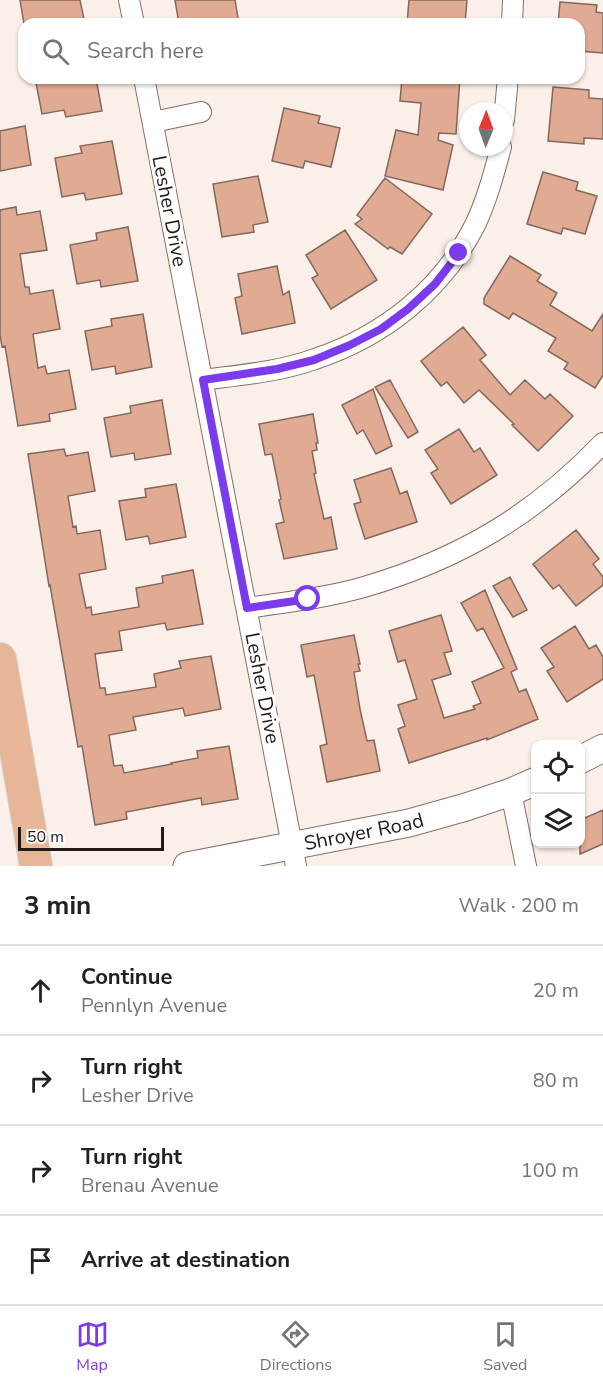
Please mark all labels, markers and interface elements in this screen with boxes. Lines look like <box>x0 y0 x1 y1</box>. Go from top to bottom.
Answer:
search box <box>18 18 585 84</box>
icon: search <box>39 35 72 68</box>
text: Search here <box>87 36 204 66</box>
north arrow <box>459 102 513 156</box>
street label: Lesher Drive <box>145 153 194 269</box>
route end <box>445 239 471 265</box>
route start <box>294 585 320 611</box>
street label: Lesher Drive <box>238 630 287 746</box>
map controls <box>531 740 585 848</box>
button: locate <box>531 740 585 794</box>
button: layers <box>531 794 585 848</box>
street label: Shroyer Road <box>302 807 427 857</box>
scale bar <box>18 824 164 852</box>
text: 50 m <box>27 826 64 848</box>
text: 3 min <box>24 888 91 923</box>
text: Walk · 200 m <box>459 892 579 919</box>
text: Continue <box>81 962 172 992</box>
icon: ahead <box>24 974 57 1007</box>
text: 20 m <box>533 977 579 1004</box>
text: Pennlyn Avenue <box>81 992 227 1019</box>
text: Turn right <box>81 1052 182 1082</box>
icon: right <box>24 1064 57 1097</box>
text: 80 m <box>533 1067 579 1094</box>
text: Lesher Drive <box>81 1082 194 1109</box>
text: Turn right <box>81 1142 182 1172</box>
icon: right <box>24 1154 57 1187</box>
text: 100 m <box>521 1157 579 1184</box>
text: Brenau Avenue <box>81 1172 219 1199</box>
icon: arrive <box>24 1244 57 1277</box>
text: Arrive at destination <box>81 1245 290 1275</box>
tab: Map <box>76 1318 109 1376</box>
tab: Directions <box>260 1318 332 1376</box>
tab: Saved <box>483 1318 527 1376</box>

